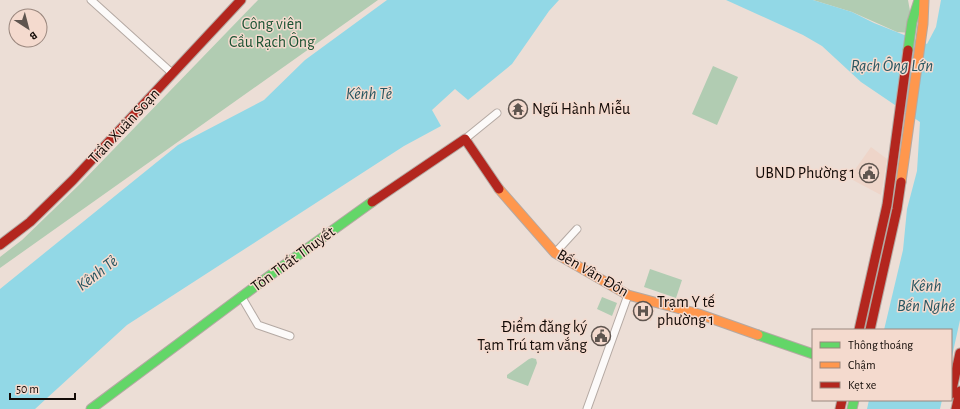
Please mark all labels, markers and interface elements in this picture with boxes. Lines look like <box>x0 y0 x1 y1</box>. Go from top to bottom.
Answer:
north arrow <box>8 8 48 48</box>
park label: Công viên Cầu Rạch Ông <box>229 16 315 50</box>
text: B <box>27 29 39 42</box>
water label: Rạch Ông Lớn <box>851 56 933 74</box>
street label: Trần Xuân Soạn <box>85 85 163 167</box>
water label: Kênh Tẻ <box>346 85 392 102</box>
temple icon: Ngũ Hành Miễu <box>507 98 529 120</box>
place label: Ngũ Hành Miễu <box>532 99 630 117</box>
public building icon: UBND Phường 1 <box>858 162 880 184</box>
place label: UBND Phường 1 <box>755 165 855 181</box>
street label: Tôn Thất Thuyết <box>248 223 339 296</box>
street label: Bến Vân Đồn <box>555 246 631 300</box>
water label: Kênh Tẻ <box>73 252 121 294</box>
water label: Kênh Bến Nghé <box>897 277 955 314</box>
place label: Trạm Y tế phường 1 <box>657 294 715 328</box>
hospital icon: Trạm Y tế phường 1 <box>632 300 654 322</box>
place label: Điểm đăng ký Tạm Trú tạm vắng <box>477 317 587 353</box>
public building icon: Điểm đăng ký Tạm Trú tạm vắng <box>590 325 612 347</box>
legend <box>812 329 952 401</box>
text: Thông thoáng <box>848 339 913 351</box>
text: Chậm <box>848 359 876 371</box>
scale bar <box>10 375 75 401</box>
text: Kẹt xe <box>848 379 876 391</box>
text: 50 m <box>16 383 39 395</box>

